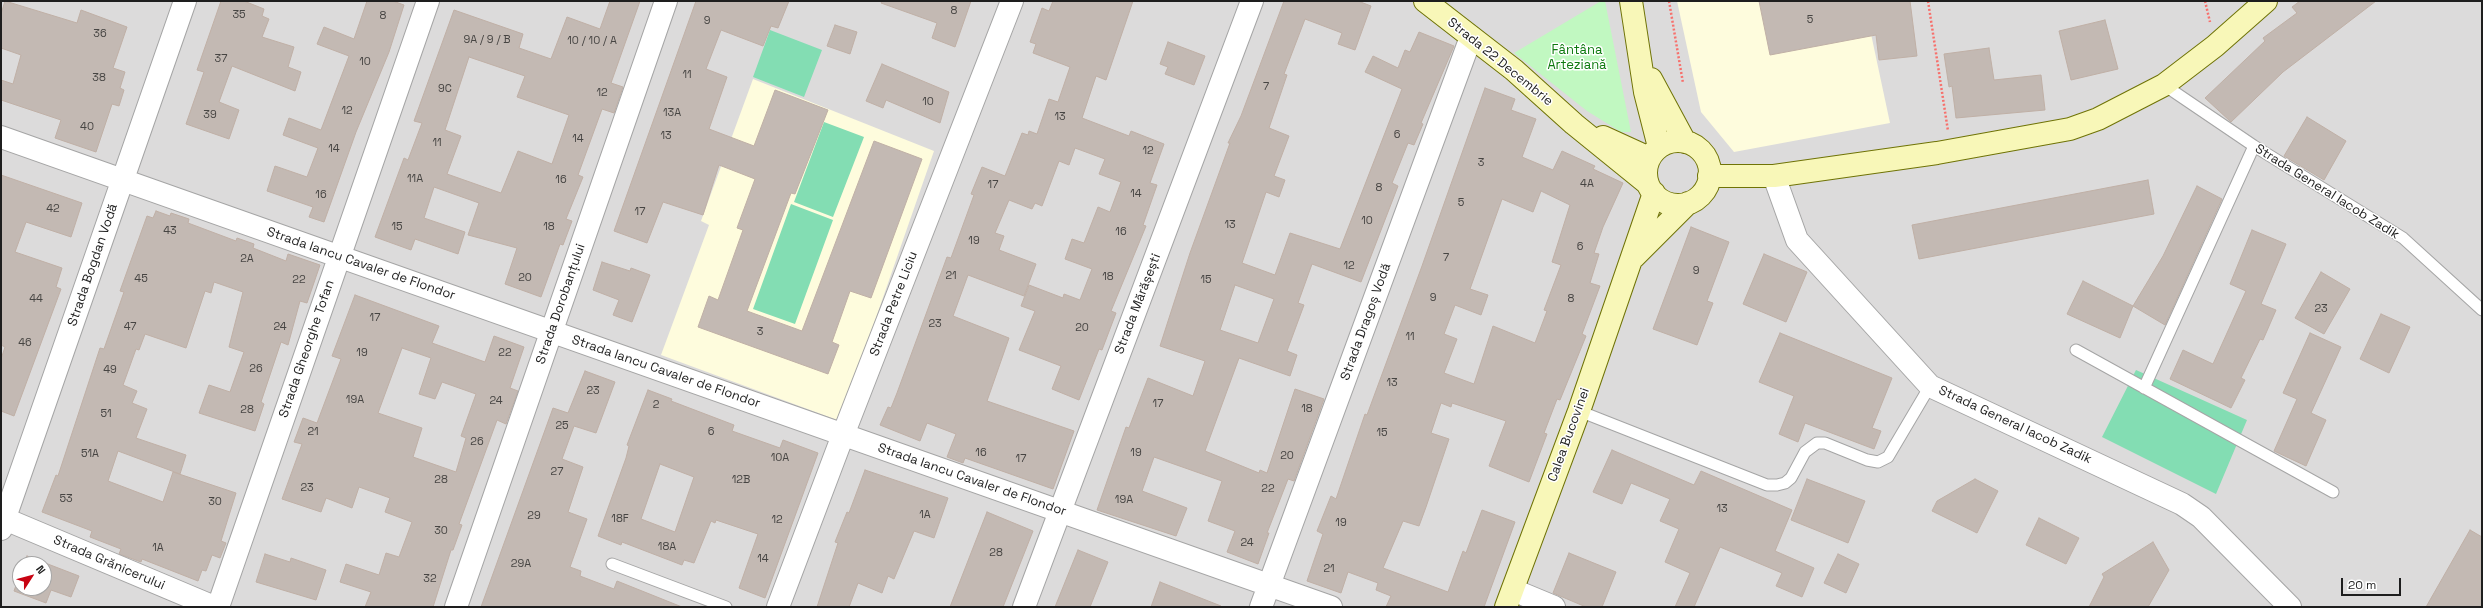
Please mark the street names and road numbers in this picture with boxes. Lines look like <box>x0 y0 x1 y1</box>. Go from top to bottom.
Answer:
street label: Strada 22 Decembrie <box>1444 15 1556 109</box>
street label: Strada General Iacob Zadik <box>2252 141 2402 243</box>
street label: Strada Bogdan Vodă <box>65 202 121 328</box>
street label: Strada Iancu Cavaler de Flondor <box>265 224 457 304</box>
street label: Strada Dorobanțului <box>533 242 589 366</box>
street label: Strada Petre Liciu <box>867 249 921 359</box>
street label: Strada Mărășești <box>1112 252 1164 356</box>
street label: Strada Dragoș Vodă <box>1338 261 1394 383</box>
street label: Strada Gheorghe Tofan <box>276 278 338 420</box>
street label: Strada Iancu Cavaler de Flondor <box>570 332 762 412</box>
street label: Strada General Iacob Zadik <box>1936 383 2094 467</box>
street label: Calea Bucovinei <box>1545 386 1593 484</box>
street label: Strada Iancu Cavaler de Flondor <box>876 440 1068 520</box>
street label: Strada Grănicerului <box>51 532 167 594</box>

